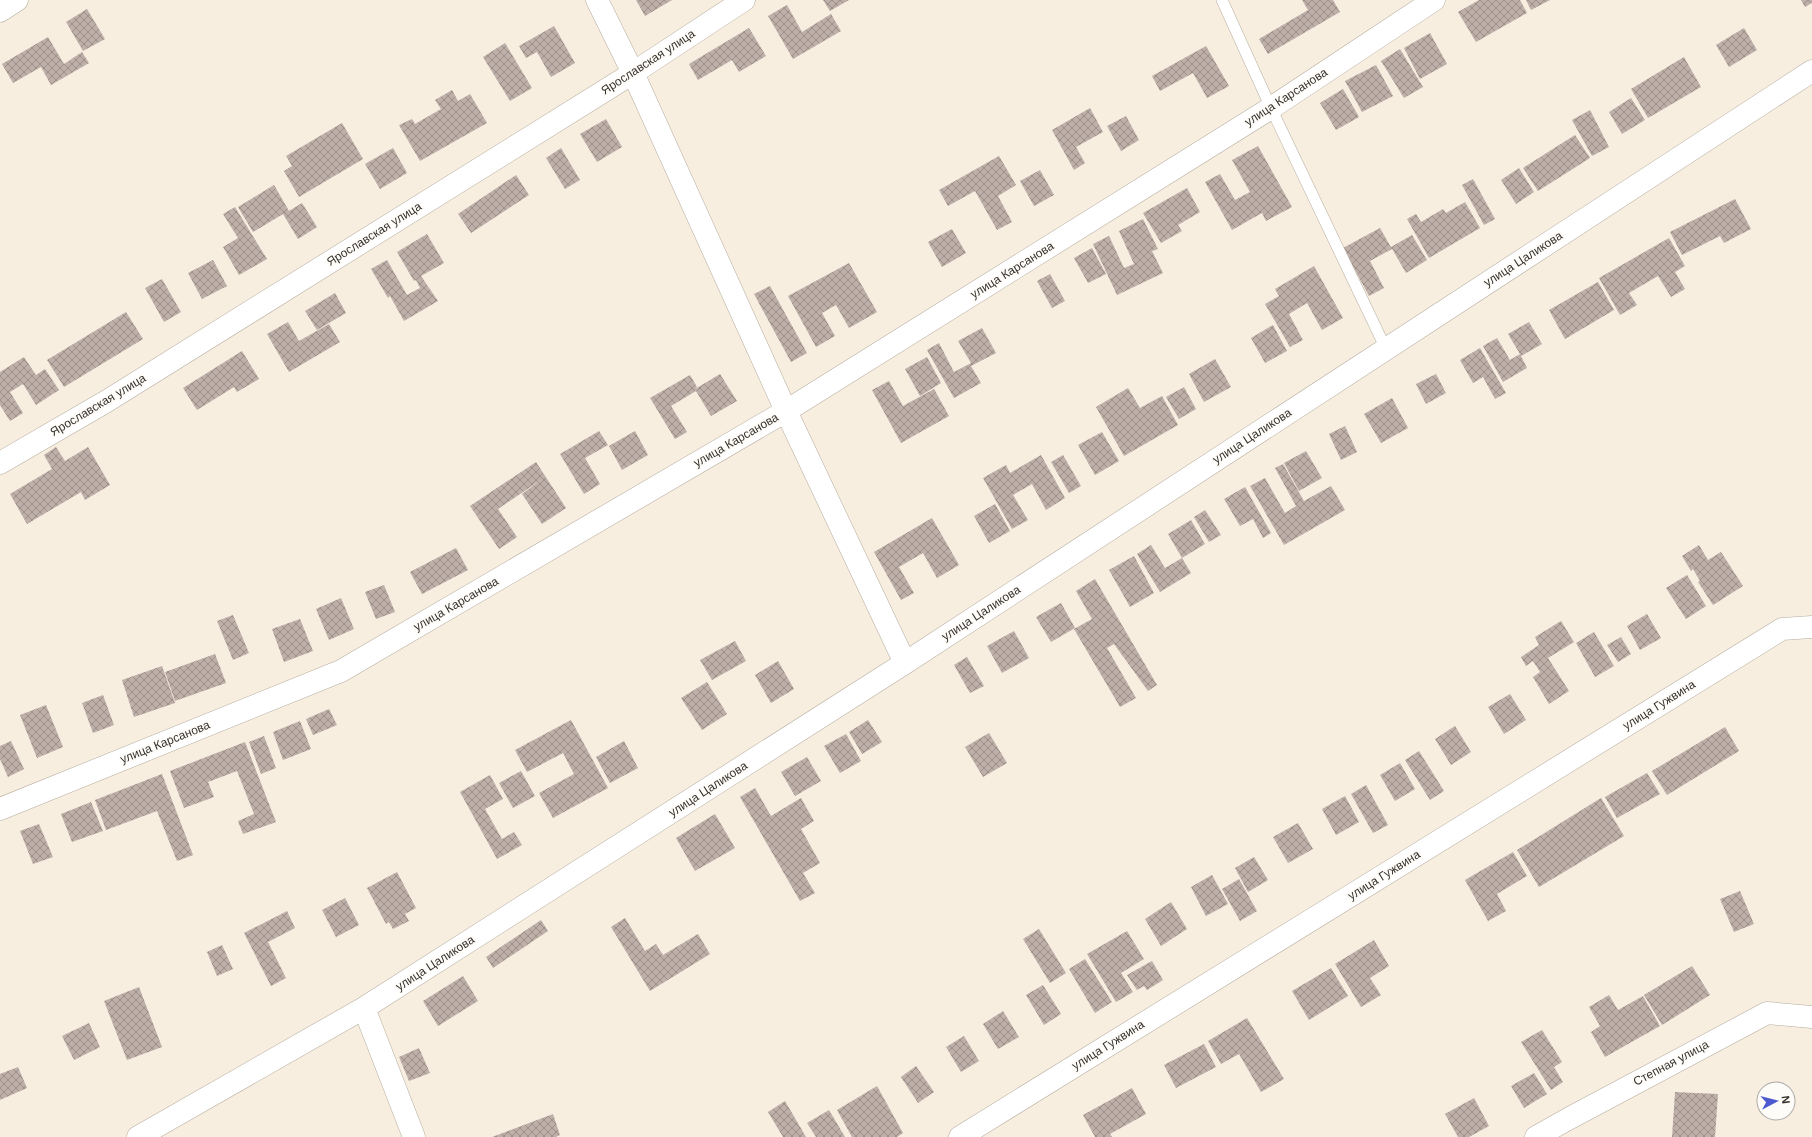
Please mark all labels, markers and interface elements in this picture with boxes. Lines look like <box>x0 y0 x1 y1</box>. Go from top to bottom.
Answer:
street label: Ярославская улица <box>599 26 698 98</box>
street label: улица Карсанова <box>1242 65 1330 129</box>
street label: Ярославская улица <box>324 199 424 269</box>
street label: улица Цаликова <box>1481 228 1565 290</box>
street label: улица Карсанова <box>968 239 1056 301</box>
street label: Ярославская улица <box>48 371 149 439</box>
street label: улица Цаликова <box>1210 405 1294 467</box>
street label: улица Карсанова <box>691 410 781 470</box>
street label: улица Карсанова <box>411 574 501 634</box>
street label: улица Цаликова <box>939 582 1023 644</box>
street label: улица Гужвина <box>1620 677 1698 733</box>
street label: улица Карсанова <box>118 717 212 766</box>
street label: улица Цаликова <box>666 758 750 820</box>
street label: улица Гужвина <box>1345 847 1423 903</box>
street label: улица Цаликова <box>393 932 477 994</box>
street label: улица Гужвина <box>1069 1017 1147 1073</box>
street label: Степная улица <box>1631 1037 1711 1089</box>
north arrow <box>1756 1081 1796 1121</box>
text: N <box>1779 1095 1792 1105</box>

